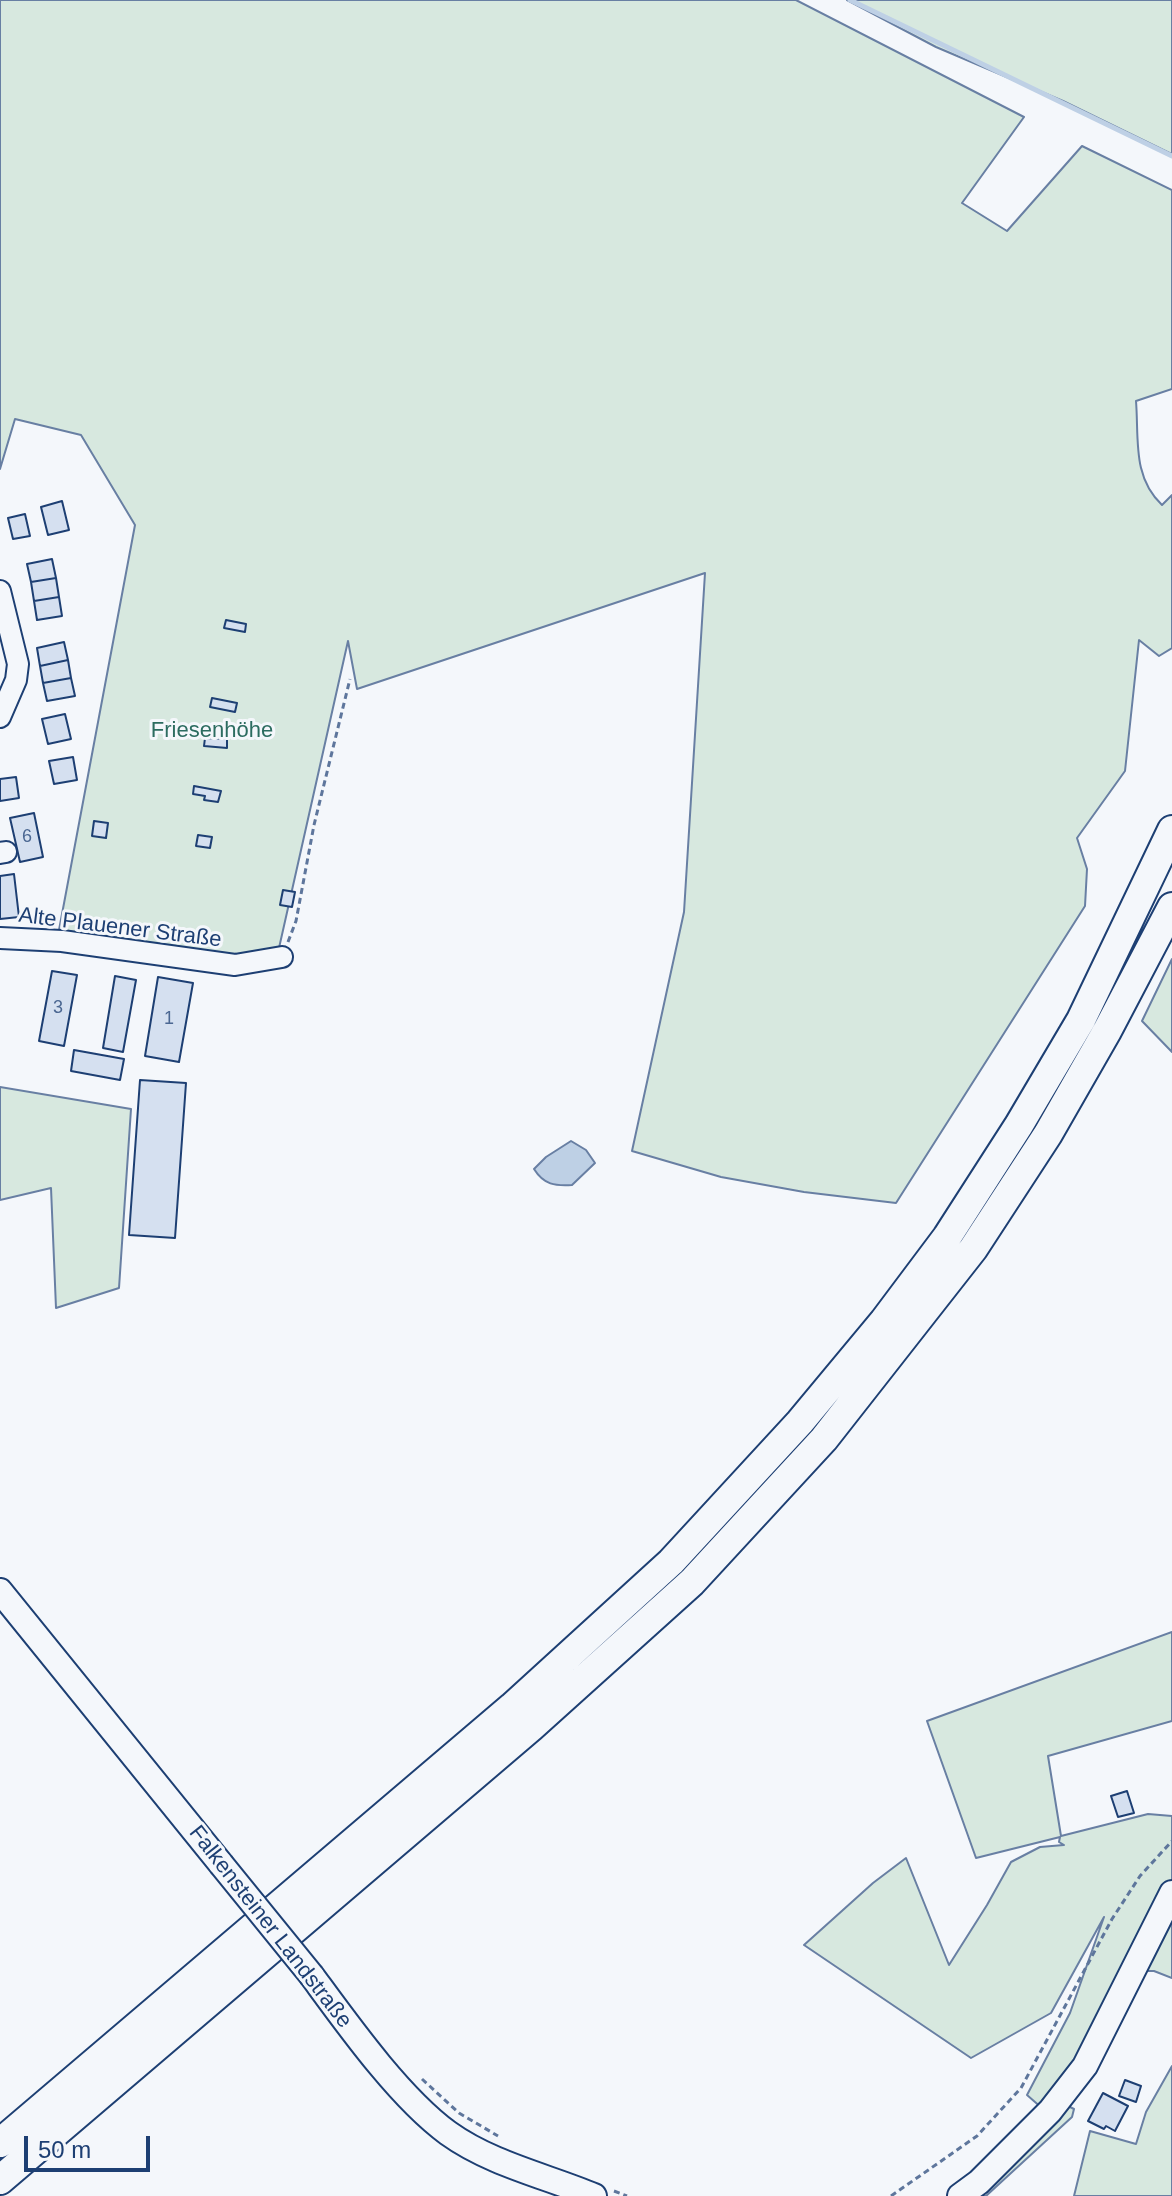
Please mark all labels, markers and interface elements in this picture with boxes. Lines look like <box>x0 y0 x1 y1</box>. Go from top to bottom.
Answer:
park label: Friesenhöhe <box>151 718 273 744</box>
house number: 6 <box>22 826 32 848</box>
street label: Alte Plauener Straße <box>17 902 223 954</box>
house number: 3 <box>53 997 63 1019</box>
house number: 1 <box>164 1008 174 1030</box>
street label: Falkensteiner Landstraße <box>183 1821 357 2033</box>
scale bar <box>28 2120 154 2170</box>
text: 50 m <box>38 2136 91 2163</box>

